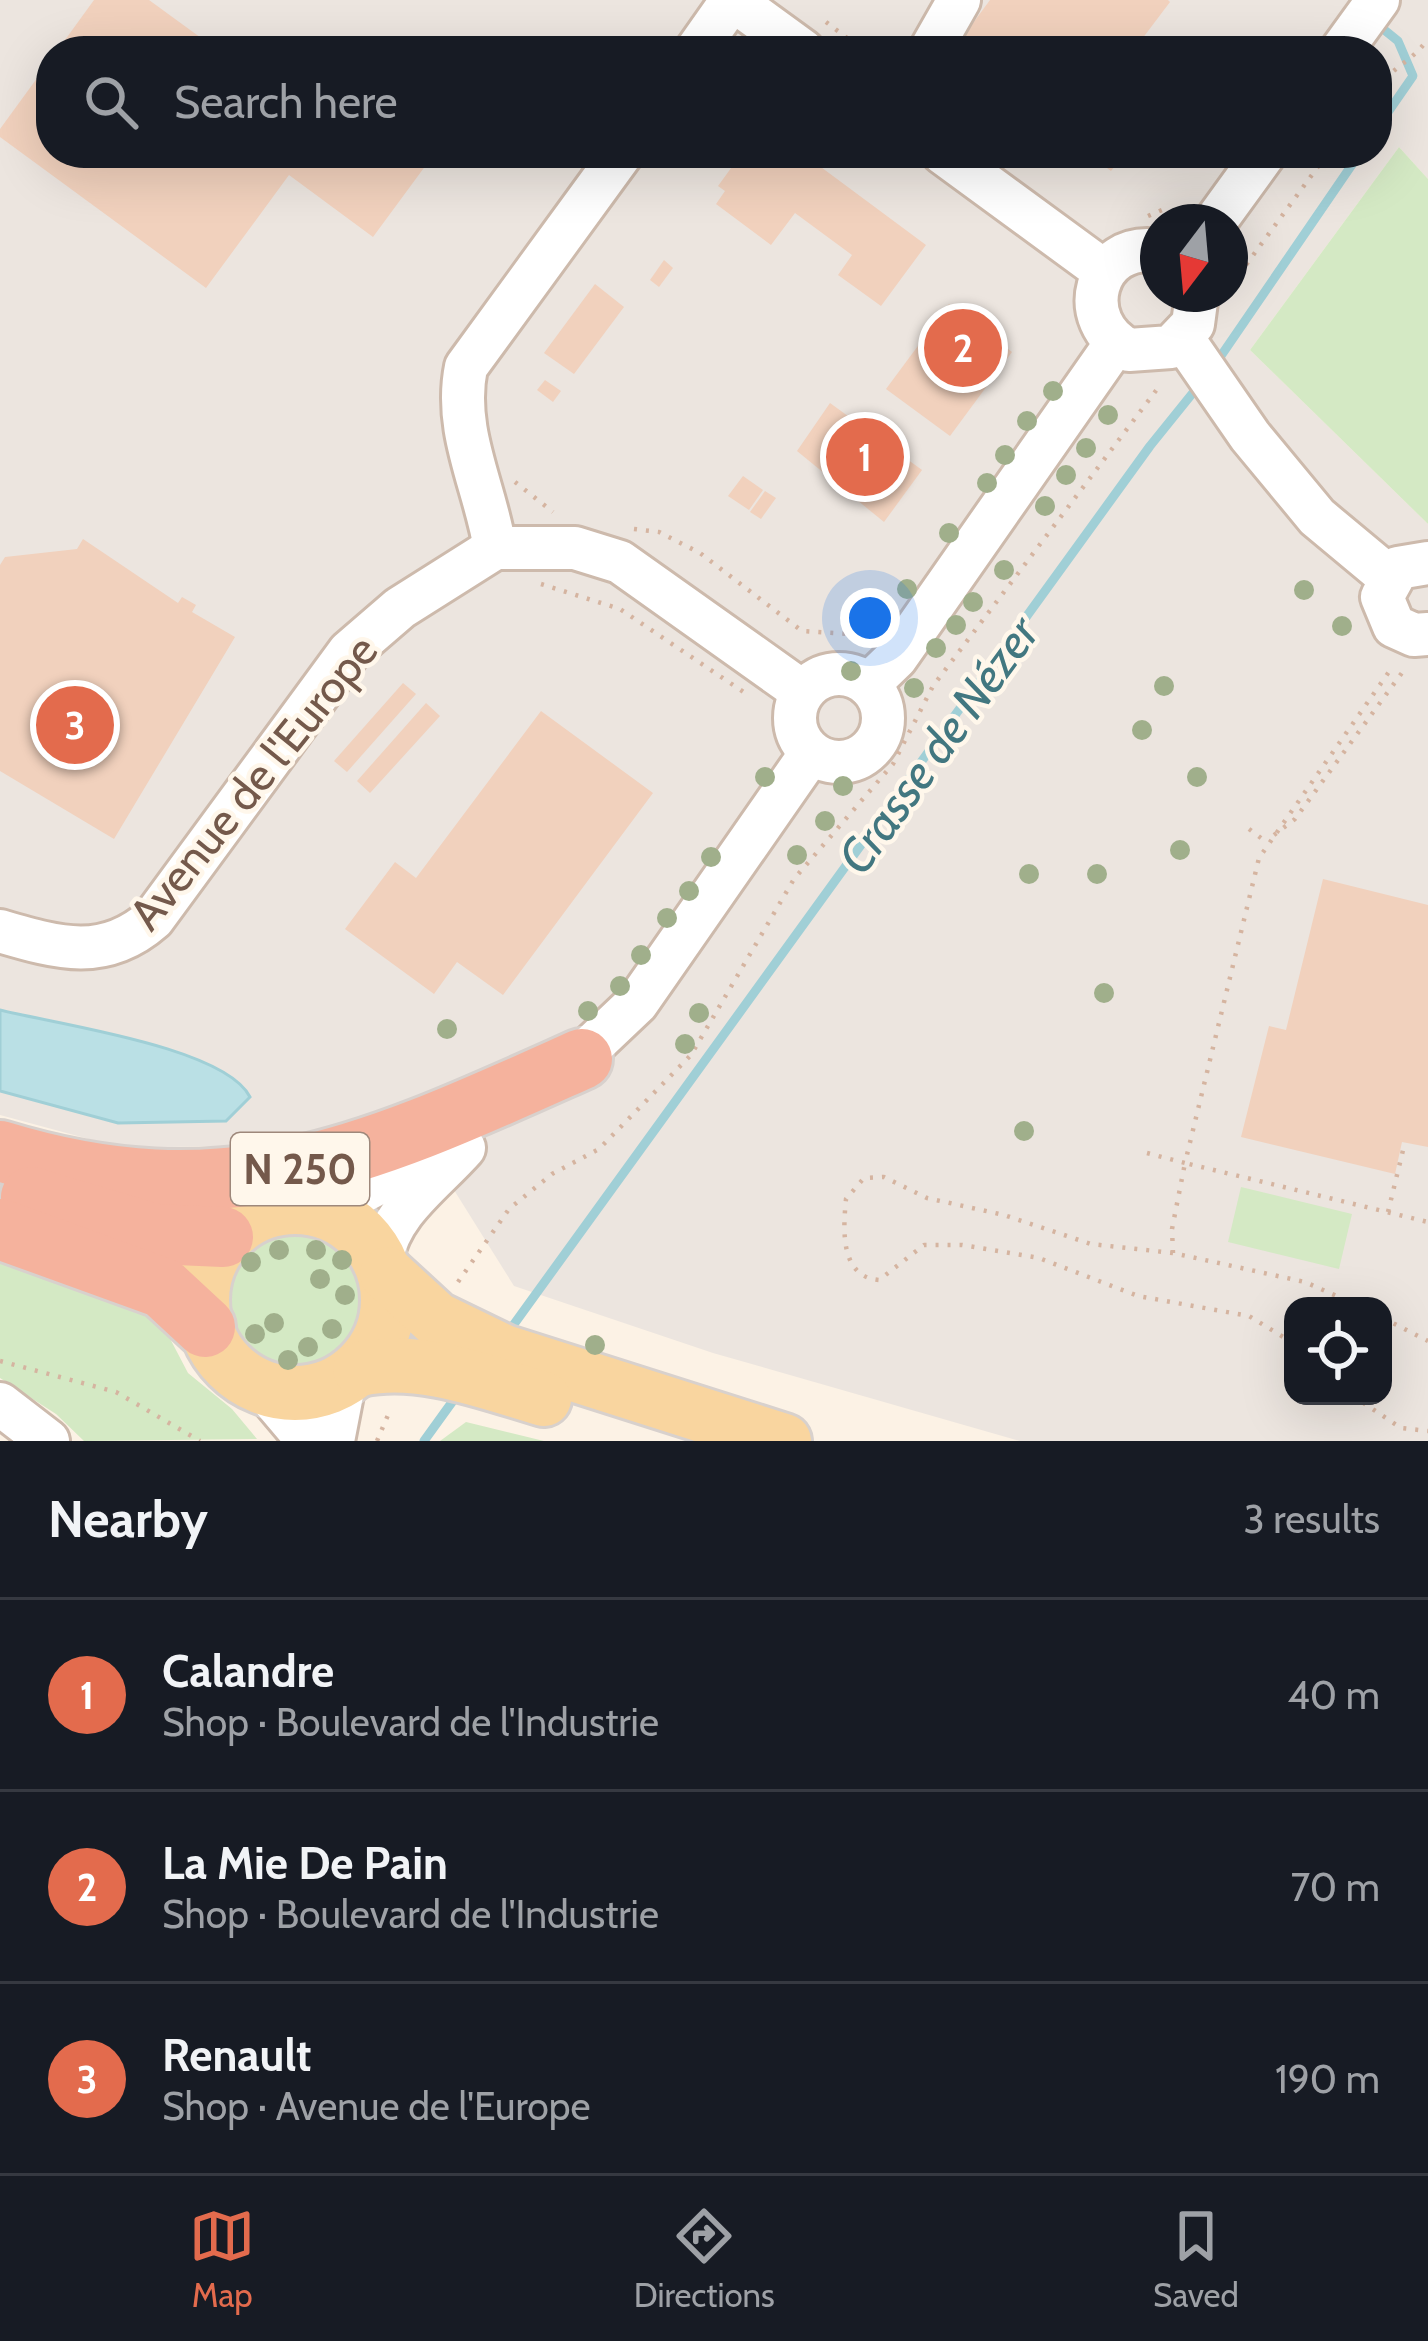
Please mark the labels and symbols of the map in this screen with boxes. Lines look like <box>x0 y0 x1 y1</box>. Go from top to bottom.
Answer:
north arrow <box>1140 204 1248 312</box>
pin: 2 <box>924 303 1002 393</box>
pin: 1 <box>826 412 904 502</box>
your location <box>840 588 900 648</box>
water label: Crasse de Nézer <box>825 604 1052 885</box>
street label: Avenue de l'Europe <box>118 624 388 940</box>
pin: 3 <box>36 680 114 770</box>
road number: N 250 <box>231 1133 369 1205</box>

